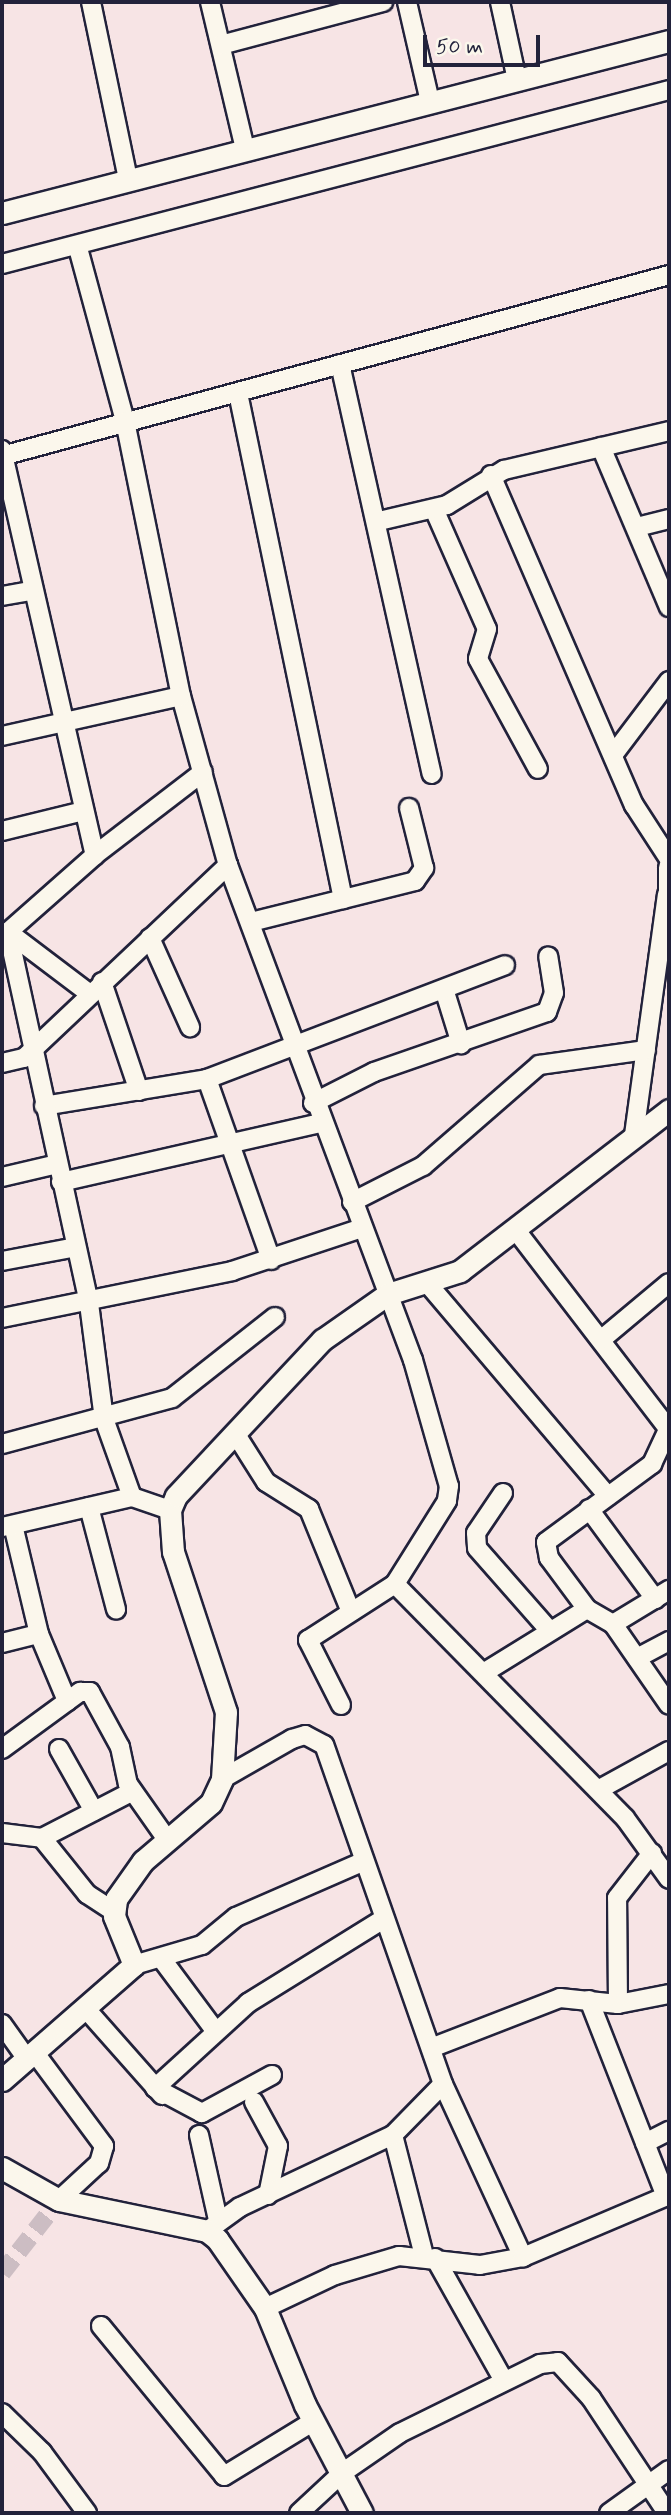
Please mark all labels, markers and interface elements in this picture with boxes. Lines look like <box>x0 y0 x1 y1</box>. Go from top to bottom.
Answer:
scale bar <box>426 21 543 65</box>
text: 50 m <box>436 33 483 61</box>

